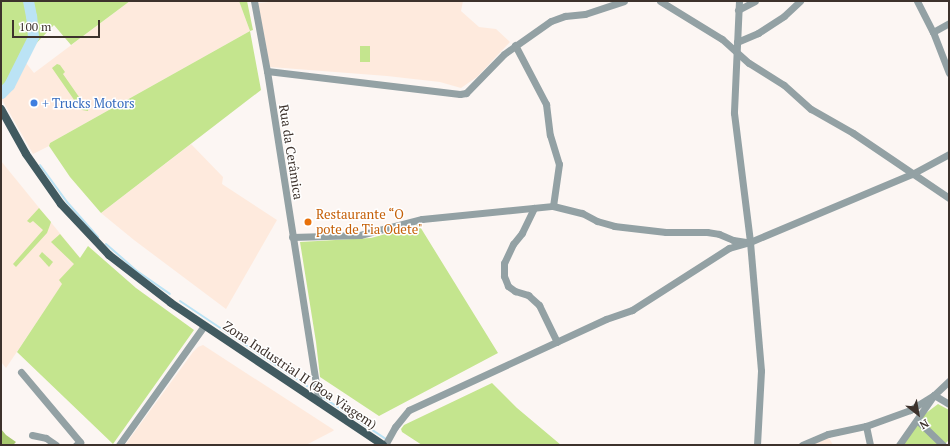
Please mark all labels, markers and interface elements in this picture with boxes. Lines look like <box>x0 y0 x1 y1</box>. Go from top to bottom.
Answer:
scale bar <box>14 12 102 38</box>
text: 100 m <box>19 19 51 34</box>
place label: + Trucks Motors <box>42 95 135 111</box>
marker: + Trucks Motors <box>29 98 39 108</box>
street label: Rua da Cerâmica <box>276 103 306 201</box>
place label: Restaurante “O pote de Tia Odete" <box>316 207 423 238</box>
marker: Restaurante “O pote de Tia Odete" <box>303 217 313 227</box>
street label: Zona Industrial II (Boa Viagem) <box>220 318 380 432</box>
north arrow <box>898 394 938 434</box>
text: N <box>917 416 931 432</box>

